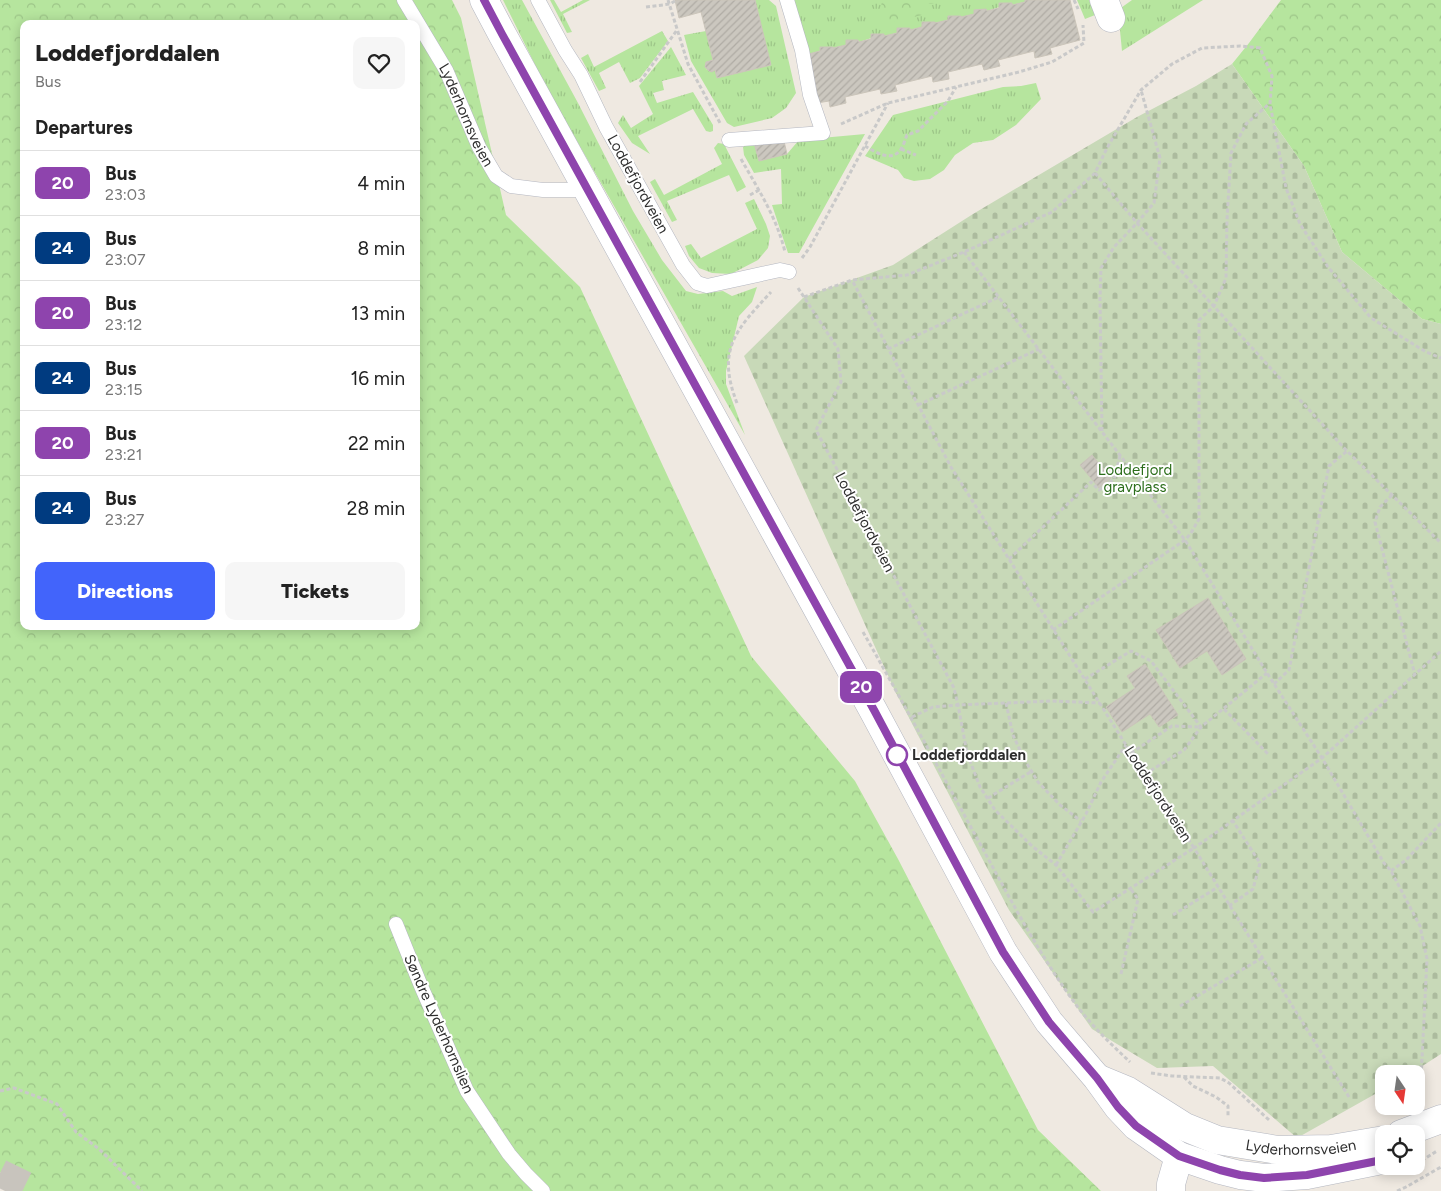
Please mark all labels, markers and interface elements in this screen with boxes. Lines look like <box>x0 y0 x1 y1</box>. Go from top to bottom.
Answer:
button: heart <box>353 37 405 89</box>
text: Loddefjorddalen <box>35 38 220 67</box>
street label: Lyderhornsveien <box>435 60 497 170</box>
text: Bus <box>35 72 61 91</box>
text: Departures <box>35 116 133 139</box>
street label: Loddefjordveien <box>603 131 673 237</box>
text: Bus <box>105 162 136 185</box>
text: 20 <box>51 172 74 194</box>
text: 4 min <box>357 172 405 195</box>
text: 23:03 <box>105 185 146 204</box>
text: Bus <box>105 227 136 250</box>
text: 24 <box>52 237 73 259</box>
text: 8 min <box>357 237 405 260</box>
text: 23:07 <box>105 250 146 269</box>
text: Bus <box>105 292 136 315</box>
text: 20 <box>51 302 74 324</box>
text: 13 min <box>351 302 405 325</box>
text: 23:12 <box>105 315 142 334</box>
text: Bus <box>105 357 136 380</box>
text: 24 <box>52 367 73 389</box>
text: 16 min <box>351 367 405 390</box>
text: 23:15 <box>105 380 143 399</box>
text: Bus <box>105 422 136 445</box>
text: 20 <box>51 432 74 454</box>
text: 22 min <box>348 432 405 455</box>
text: 23:21 <box>105 445 142 464</box>
park label: Loddefjord gravplass <box>1098 461 1172 496</box>
street label: Loddefjordveien <box>831 469 899 575</box>
text: Bus <box>105 487 136 510</box>
text: 24 <box>52 497 73 519</box>
text: 28 min <box>347 497 405 520</box>
text: 23:27 <box>105 510 144 529</box>
button: Directions <box>35 562 215 620</box>
button: Tickets <box>225 562 405 620</box>
line badge: 20 <box>838 671 884 703</box>
text: 20 <box>850 676 872 698</box>
street label: Loddefjordveien <box>1120 743 1196 845</box>
marker: Loddefjorddalen <box>886 744 908 766</box>
place label: Loddefjorddalen <box>912 746 1026 764</box>
street label: Søndre Lyderhornslien <box>400 952 478 1096</box>
north arrow <box>1375 1065 1425 1115</box>
map controls <box>1375 1065 1425 1175</box>
button: locate <box>1375 1125 1425 1175</box>
street label: Lyderhornsveien <box>1244 1136 1357 1159</box>

